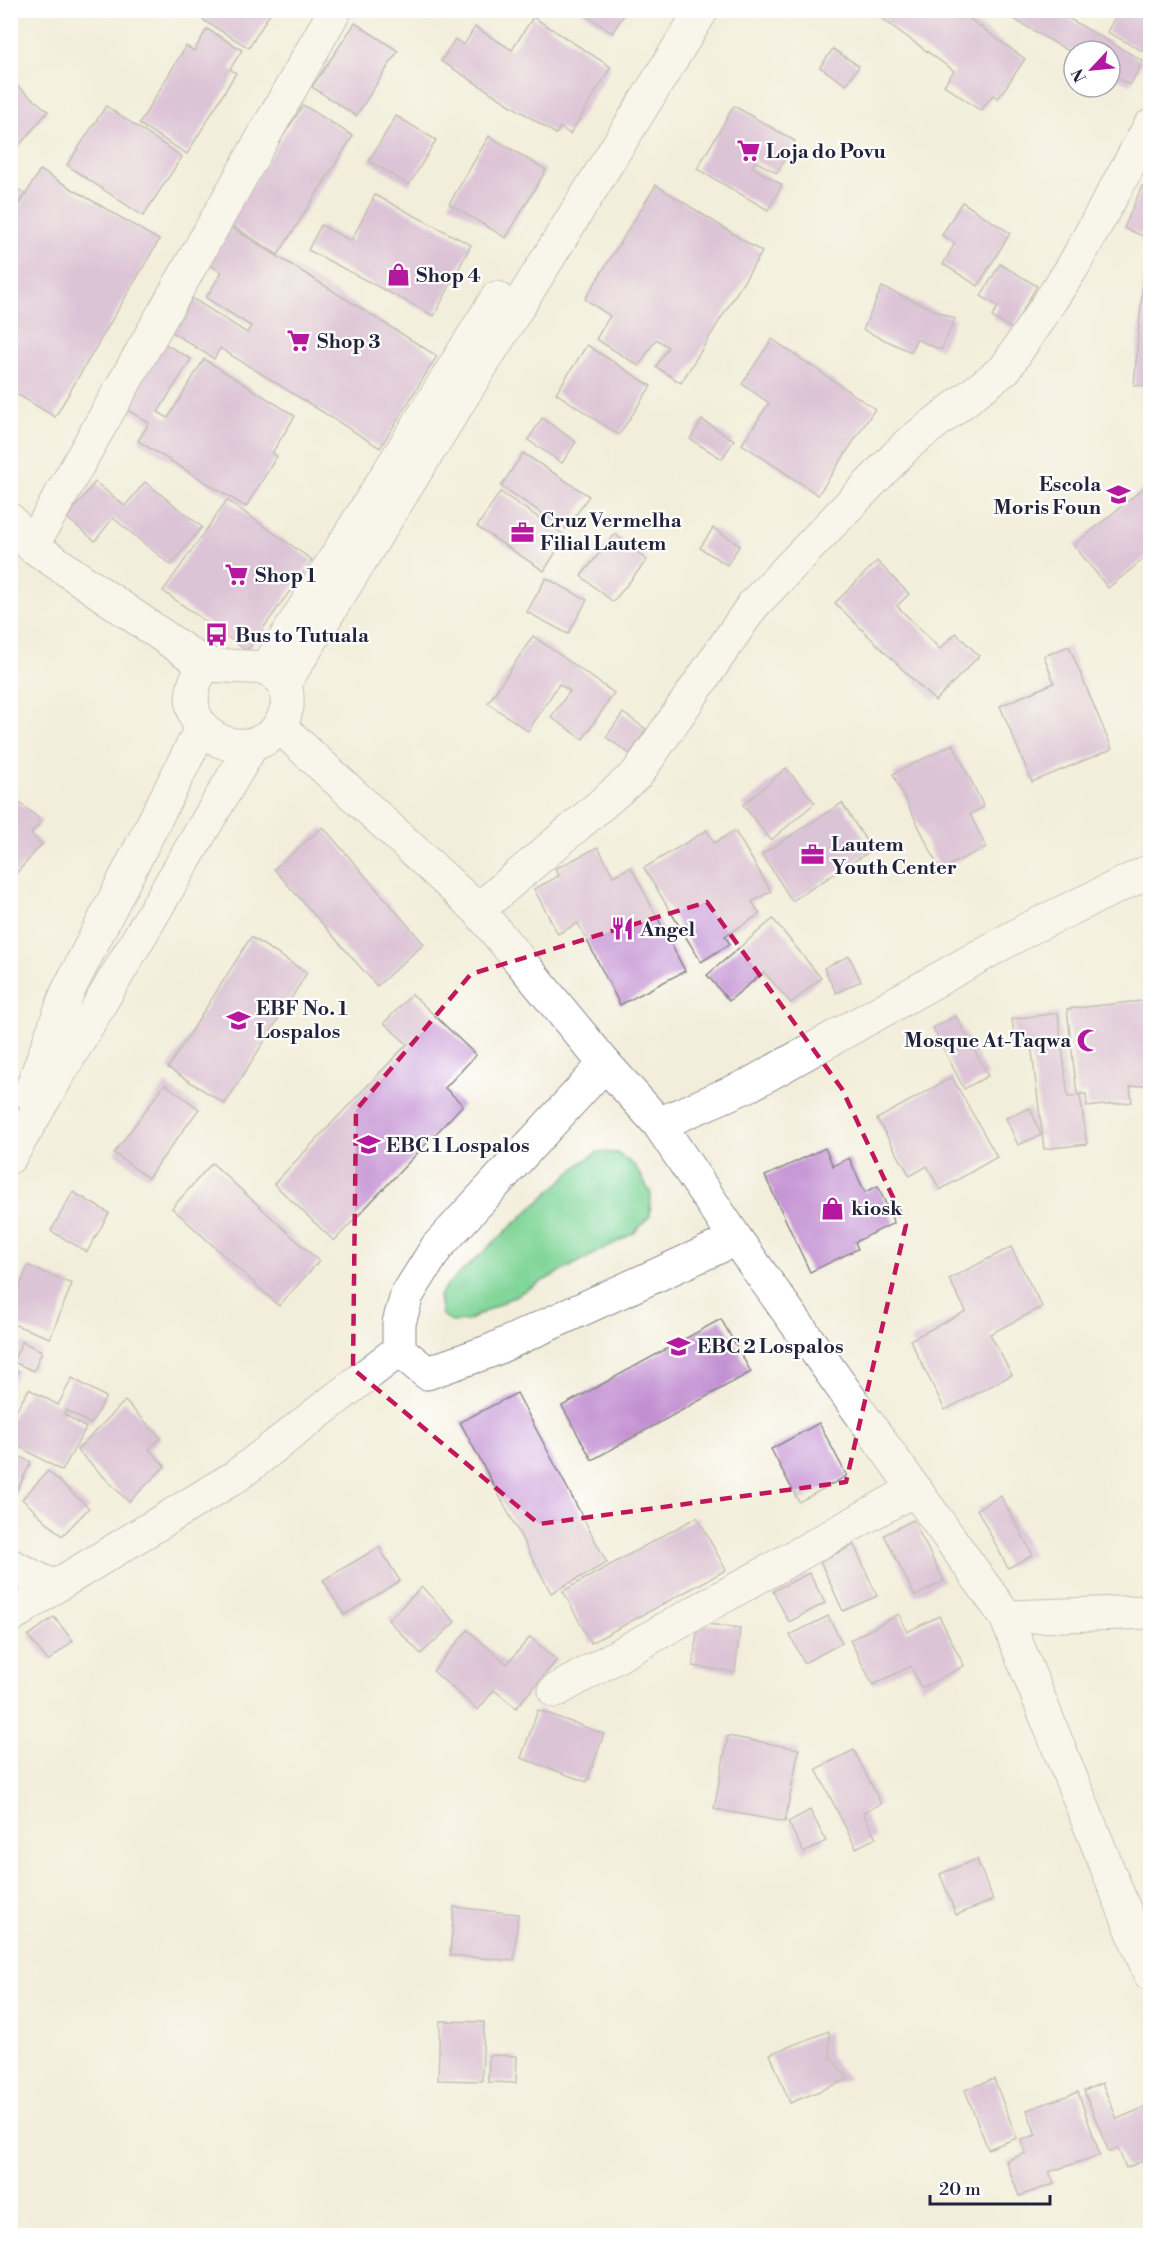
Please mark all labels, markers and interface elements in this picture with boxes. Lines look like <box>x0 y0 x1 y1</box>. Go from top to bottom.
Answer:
north arrow <box>1062 39 1122 99</box>
text: N <box>1068 65 1091 85</box>
supermarket icon: Loja do Povu <box>735 138 761 164</box>
place label: Loja do Povu <box>766 140 886 165</box>
shop icon: Shop 4 <box>385 262 411 288</box>
place label: Shop 4 <box>416 264 481 289</box>
supermarket icon: Shop 3 <box>286 328 312 354</box>
place label: Shop 3 <box>317 330 380 355</box>
place label: Escola Moris Foun <box>993 473 1102 521</box>
school or university icon: Escola Moris Foun <box>1106 482 1132 508</box>
place label: Cruz Vermelha Filial Lautem <box>540 509 682 557</box>
office icon: Cruz Vermelha Filial Lautem <box>509 519 535 545</box>
supermarket icon: Shop 1 <box>224 562 250 588</box>
place label: Shop 1 <box>255 564 316 589</box>
bus stop icon: Bus to Tutuala <box>204 622 230 648</box>
place label: Bus to Tutuala <box>235 624 369 649</box>
place label: Lautem Youth Center <box>831 833 957 881</box>
office icon: Lautem Youth Center <box>800 842 826 868</box>
restaurant icon: Angel <box>609 916 635 942</box>
place label: Angel <box>639 918 696 943</box>
place label: EBF No. 1 Lospalos <box>256 997 348 1045</box>
school or university icon: EBF No. 1 Lospalos <box>225 1007 251 1033</box>
mosque icon: Mosque At-Taqwa <box>1076 1027 1102 1053</box>
place label: Mosque At-Taqwa <box>904 1029 1071 1054</box>
school or university icon: EBC 1 Lospalos <box>355 1132 381 1158</box>
place label: EBC 1 Lospalos <box>386 1134 530 1159</box>
shop icon: kiosk <box>820 1195 846 1221</box>
place label: kiosk <box>851 1197 903 1222</box>
school or university icon: EBC 2 Lospalos <box>666 1333 692 1359</box>
place label: EBC 2 Lospalos <box>697 1335 844 1360</box>
scale bar <box>930 2168 1050 2206</box>
text: 20 m <box>939 2178 981 2201</box>

